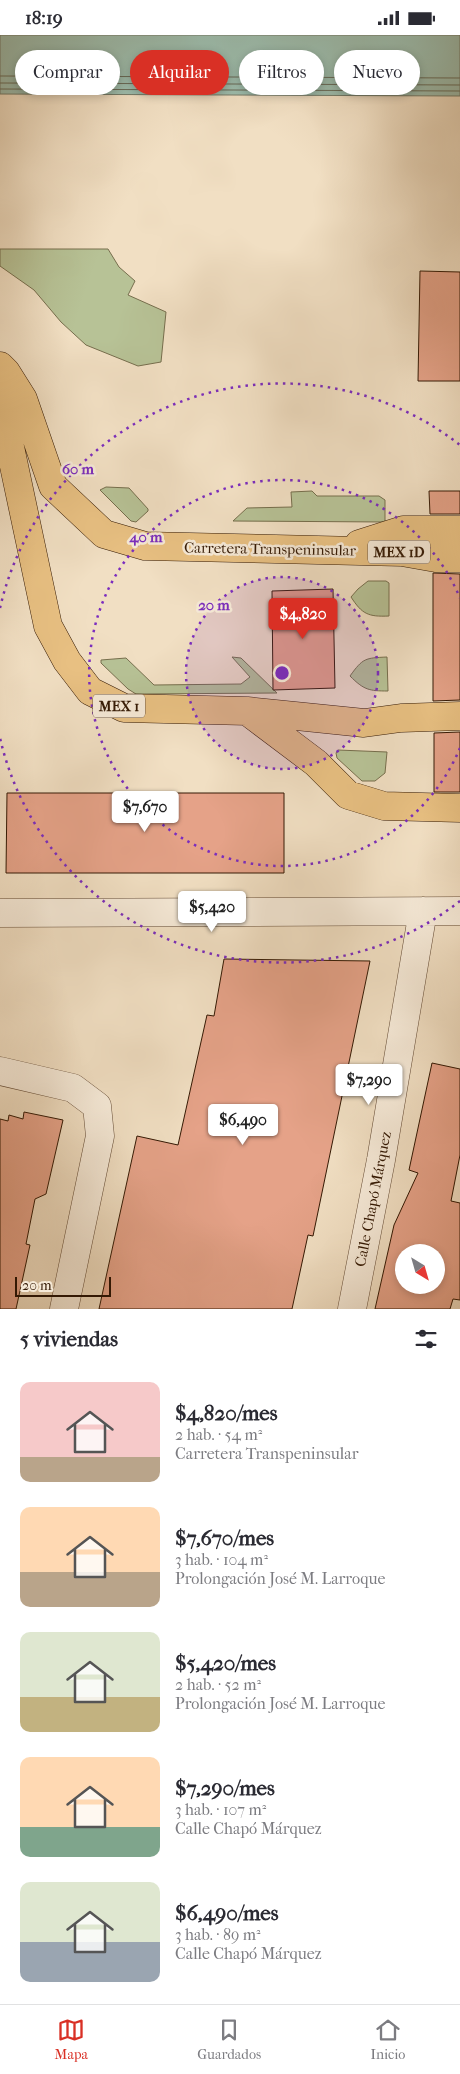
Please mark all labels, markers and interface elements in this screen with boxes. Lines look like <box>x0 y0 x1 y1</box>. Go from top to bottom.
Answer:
text: 18:19 <box>25 7 63 29</box>
chip: Comprar <box>15 50 120 95</box>
chip: Alquilar <box>130 50 229 95</box>
chip: Filtros <box>239 50 324 95</box>
chip: Nuevo <box>334 50 420 95</box>
text: 60 m <box>62 460 95 478</box>
text: 40 m <box>129 528 163 546</box>
street label: Carretera Transpeninsular <box>184 539 357 560</box>
road number: MEX 1D <box>368 541 430 563</box>
text: 20 m <box>198 596 230 614</box>
pin: $4,820 <box>262 597 344 640</box>
text: $4,820 <box>279 604 327 623</box>
centre of rings <box>273 664 291 682</box>
road number: MEX 1 <box>93 694 145 717</box>
pin: $7,670 <box>104 791 186 833</box>
text: $7,670 <box>123 797 167 816</box>
pin: $5,420 <box>171 891 253 933</box>
text: $5,420 <box>189 897 235 916</box>
pin: $7,290 <box>328 1063 410 1106</box>
text: $7,290 <box>347 1070 392 1089</box>
pin: $6,490 <box>202 1103 284 1146</box>
text: $6,490 <box>219 1110 267 1129</box>
street label: Calle Chapó Márquez <box>351 1129 395 1268</box>
north arrow <box>395 1244 445 1294</box>
map controls <box>395 1244 445 1294</box>
scale bar <box>15 1274 111 1297</box>
text: 20 m <box>22 1277 52 1294</box>
icon: filters <box>412 1325 440 1353</box>
text: 5 viviendas <box>20 1327 118 1351</box>
text: $4,820/mes <box>175 1401 277 1425</box>
icon: home <box>60 1402 120 1462</box>
text: 2 hab. · 54 m² <box>175 1425 262 1444</box>
text: Carretera Transpeninsular <box>175 1444 358 1463</box>
text: $7,670/mes <box>175 1526 274 1550</box>
icon: home <box>60 1527 120 1587</box>
text: 3 hab. · 104 m² <box>175 1550 268 1569</box>
text: Prolongación José M. Larroque <box>175 1569 385 1588</box>
text: $5,420/mes <box>175 1651 276 1675</box>
icon: home <box>60 1652 120 1712</box>
text: 2 hab. · 52 m² <box>175 1675 261 1694</box>
text: Prolongación José M. Larroque <box>175 1694 385 1713</box>
text: $7,290/mes <box>175 1776 275 1800</box>
icon: home <box>60 1777 120 1837</box>
text: 3 hab. · 107 m² <box>175 1800 266 1819</box>
text: Calle Chapó Márquez <box>175 1819 322 1838</box>
text: $6,490/mes <box>175 1901 278 1925</box>
icon: home <box>60 1902 120 1962</box>
text: 3 hab. · 89 m² <box>175 1925 261 1944</box>
text: Calle Chapó Márquez <box>175 1944 322 1963</box>
tab: Mapa <box>55 2016 88 2063</box>
tab: Guardados <box>197 2016 261 2063</box>
tab: Inicio <box>370 2016 405 2063</box>

